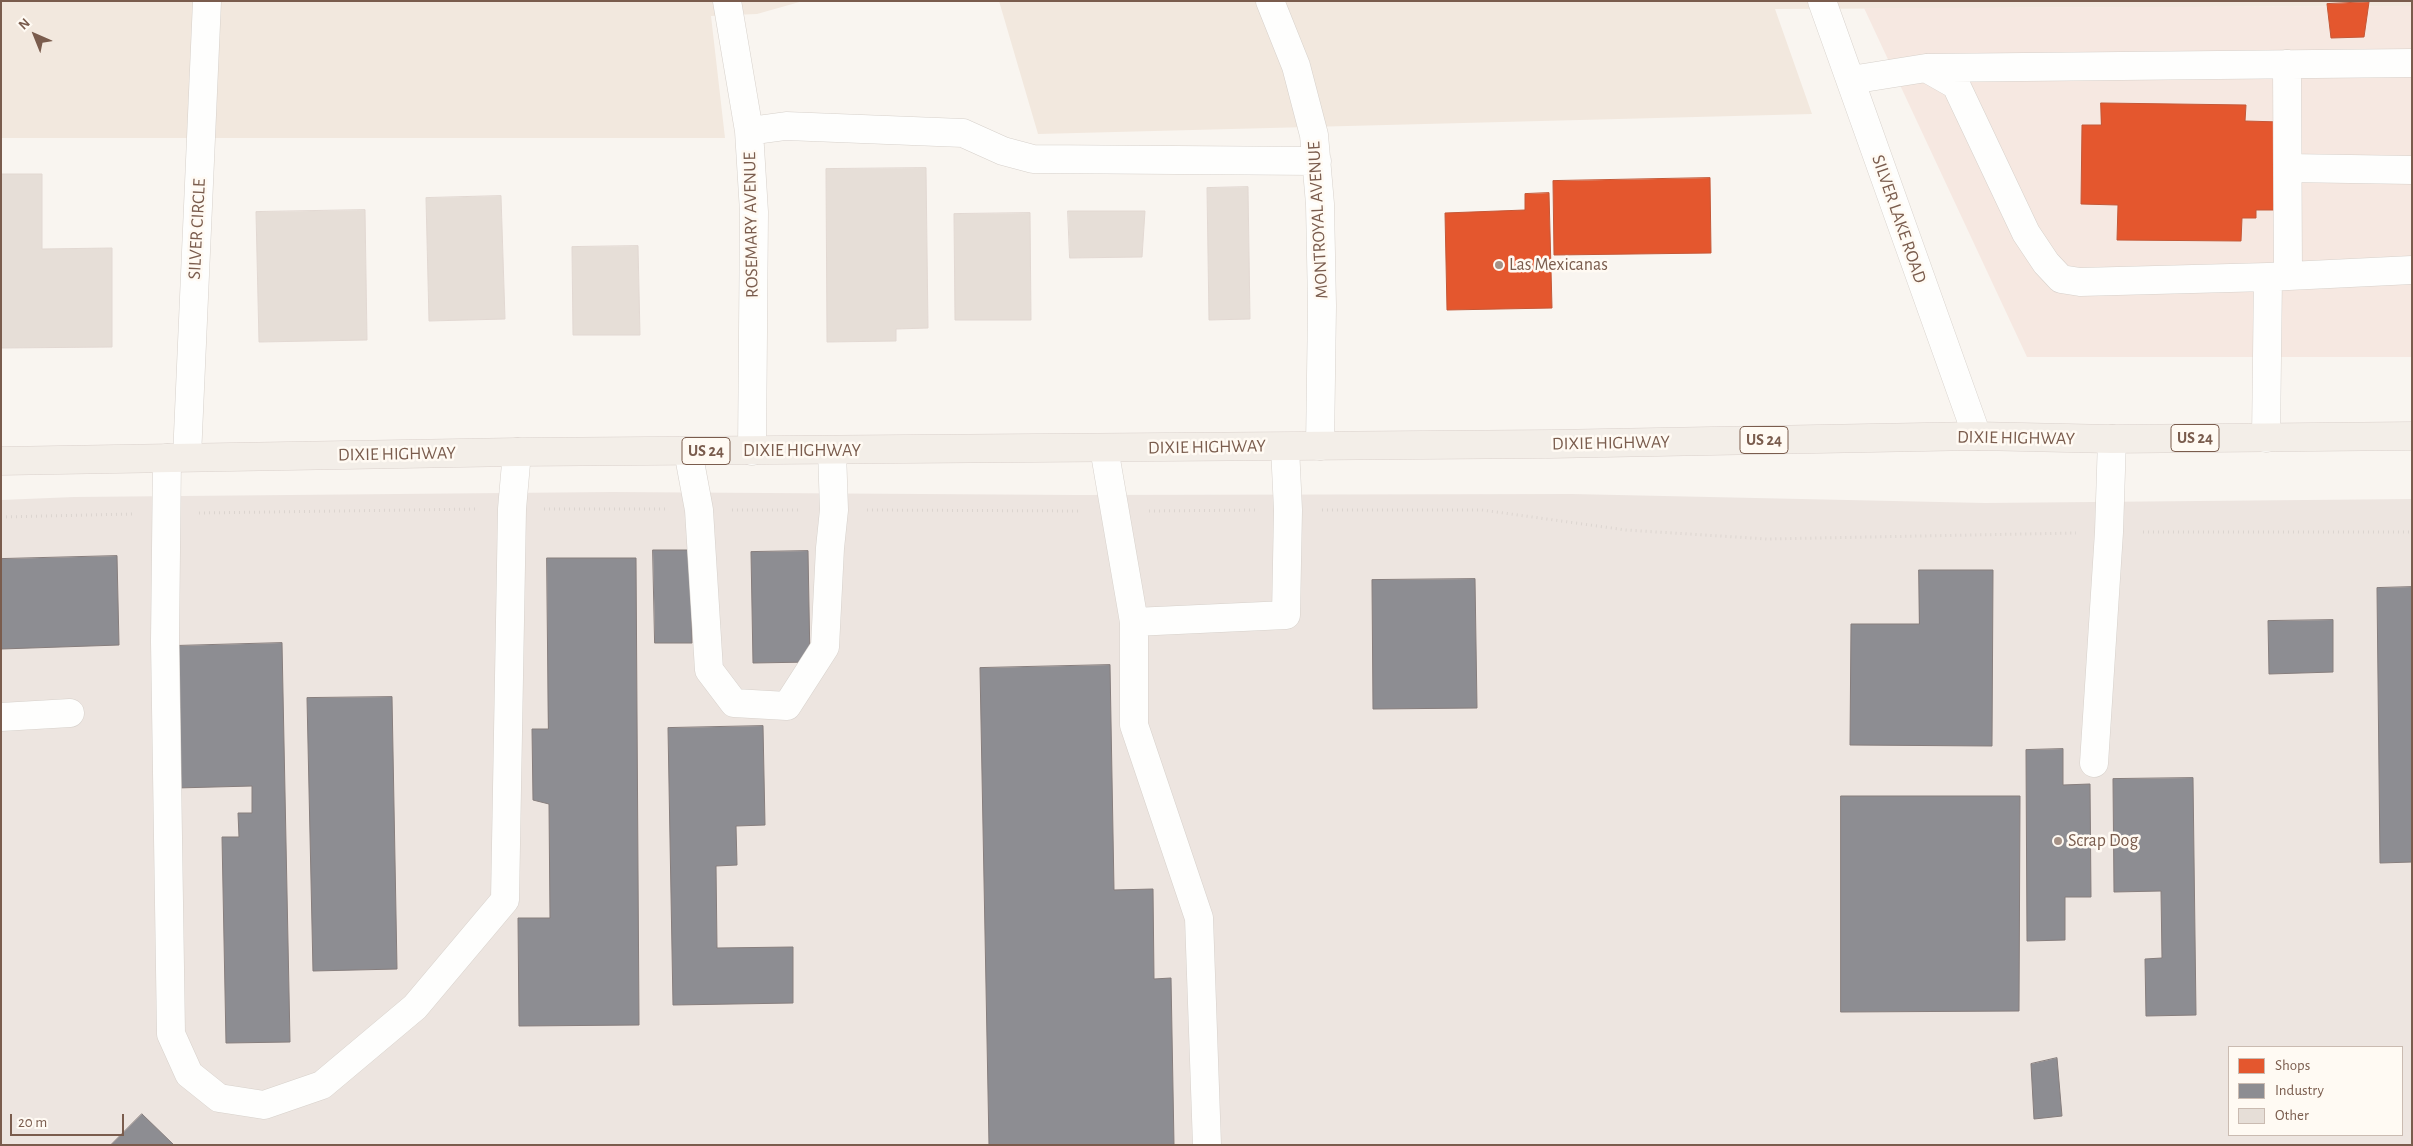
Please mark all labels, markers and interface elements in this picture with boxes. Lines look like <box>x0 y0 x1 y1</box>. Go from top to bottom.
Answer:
north arrow <box>10 10 60 60</box>
text: N <box>16 16 33 33</box>
street label: MONTROYAL AVENUE <box>1303 141 1333 299</box>
street label: ROSEMARY AVENUE <box>739 152 763 298</box>
street label: SILVER LAKE ROAD <box>1867 152 1931 286</box>
street label: SILVER CIRCLE <box>184 178 210 280</box>
place label: Las Mexicanas <box>1509 254 1608 276</box>
marker: Las Mexicanas <box>1493 259 1505 271</box>
road number: US 24 <box>2171 424 2219 452</box>
road number: US 24 <box>1740 426 1788 454</box>
street label: DIXIE HIGHWAY <box>1957 426 2075 450</box>
street label: DIXIE HIGHWAY <box>1552 431 1670 455</box>
street label: DIXIE HIGHWAY <box>1148 435 1266 459</box>
road number: US 24 <box>682 438 730 464</box>
street label: DIXIE HIGHWAY <box>743 440 861 462</box>
street label: DIXIE HIGHWAY <box>338 442 456 466</box>
place label: Scrap Dog <box>2068 830 2138 852</box>
marker: Scrap Dog <box>2052 835 2064 847</box>
legend <box>2228 1046 2403 1136</box>
text: Shops <box>2275 1058 2310 1073</box>
text: Industry <box>2275 1083 2324 1098</box>
scale bar <box>12 1104 126 1136</box>
text: Other <box>2275 1108 2309 1123</box>
text: 20 m <box>18 1115 47 1130</box>

